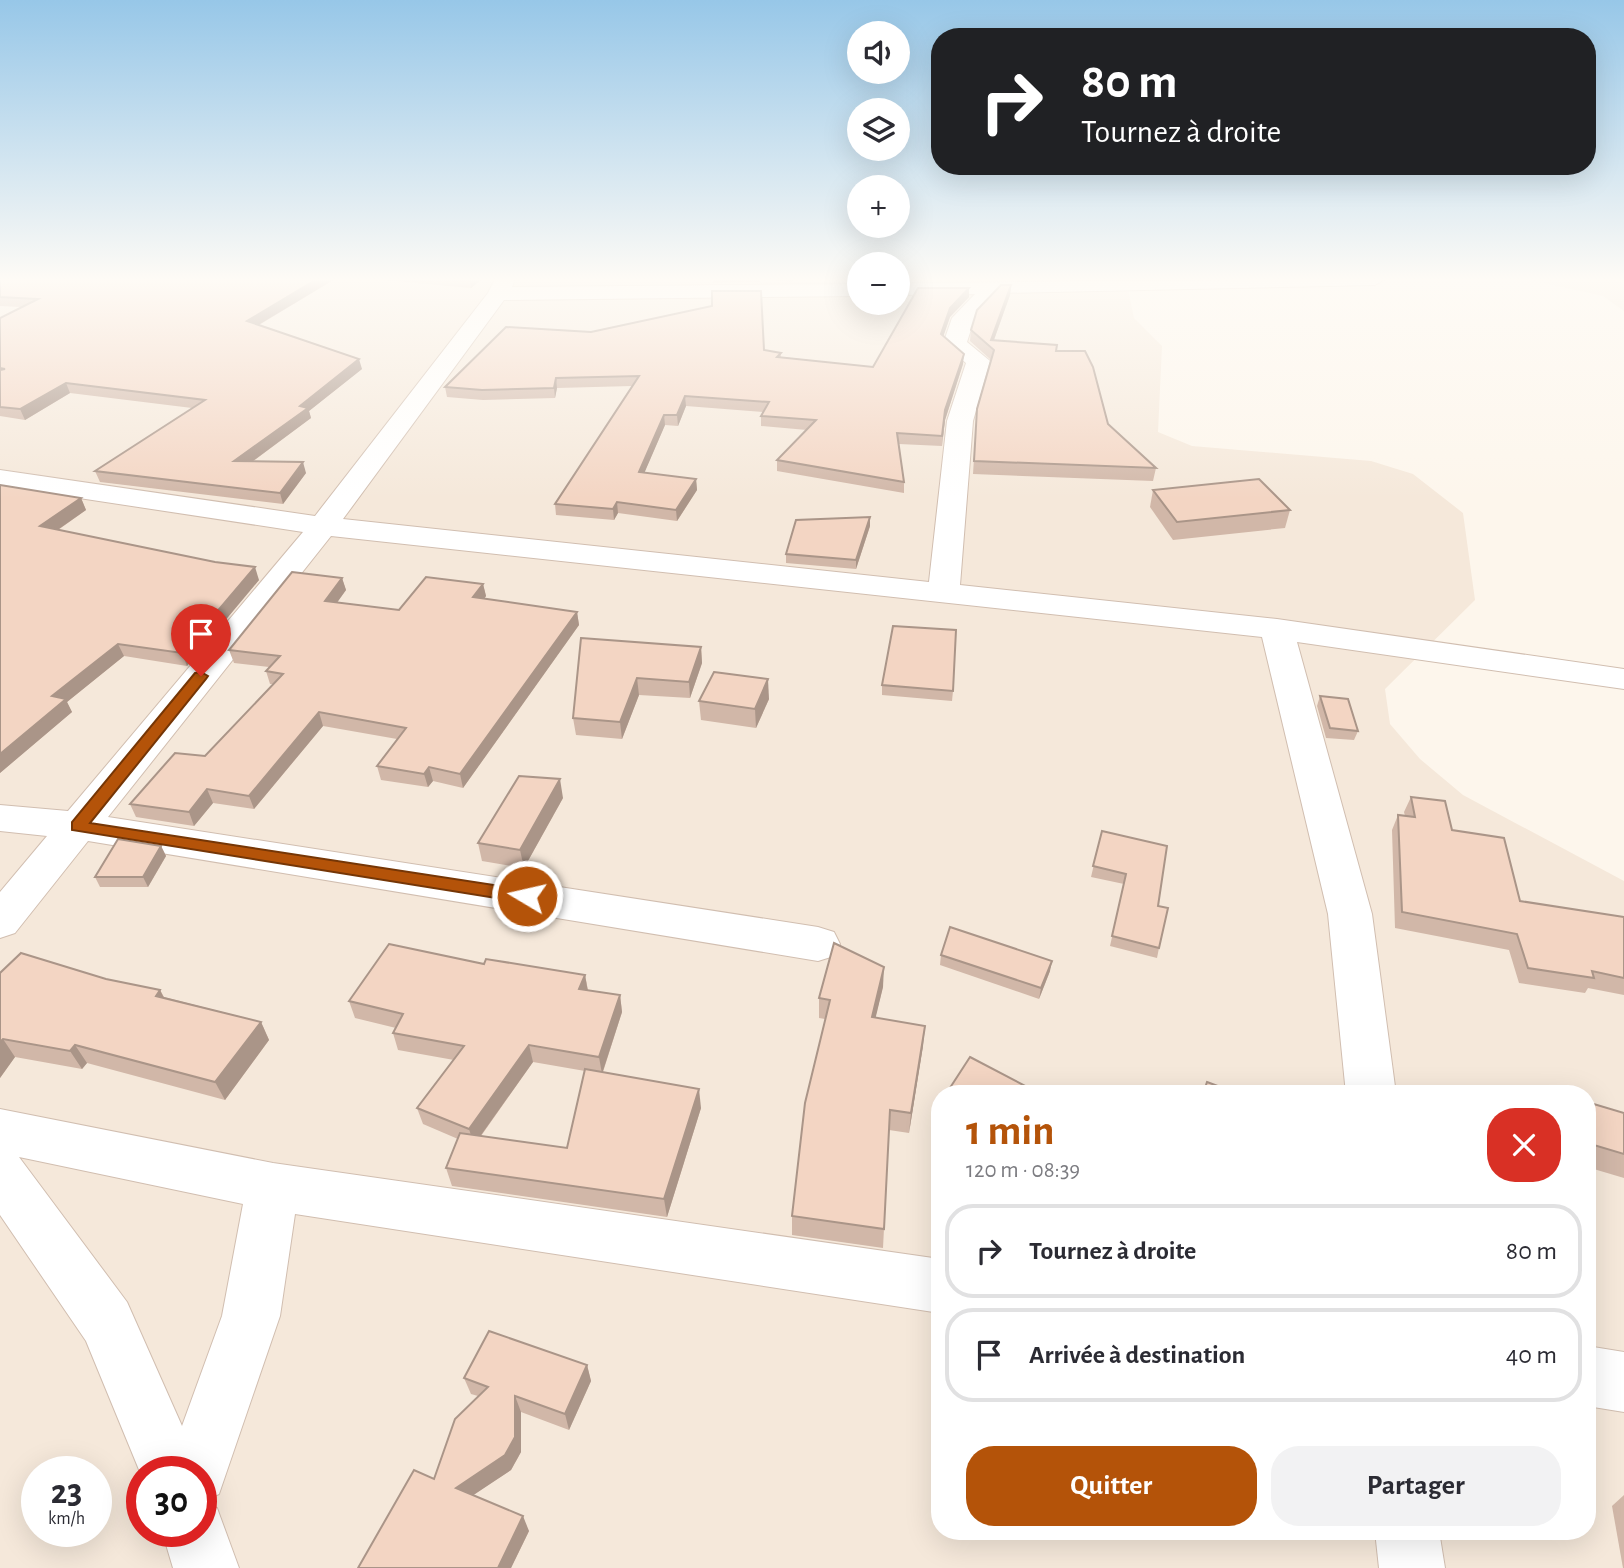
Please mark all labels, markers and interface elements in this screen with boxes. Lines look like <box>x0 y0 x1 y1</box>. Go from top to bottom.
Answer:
map controls <box>847 21 910 315</box>
button: sound <box>847 21 910 84</box>
icon: right <box>966 56 1057 147</box>
text: 80 m <box>1081 58 1178 107</box>
button: layers <box>847 98 910 161</box>
text: Tournez à droite <box>1081 116 1281 148</box>
button: + <box>847 175 910 238</box>
button: − <box>847 252 910 315</box>
pin <box>171 604 231 676</box>
icon: arrive <box>182 615 220 653</box>
position arrow <box>490 859 564 933</box>
button: close <box>1487 1108 1561 1182</box>
text: 1 min <box>966 1110 1055 1152</box>
text: 120 m · 08:39 <box>966 1159 1080 1182</box>
icon: right <box>970 1232 1008 1270</box>
text: Tournez à droite <box>1029 1238 1196 1264</box>
text: 80 m <box>1506 1238 1557 1264</box>
icon: arrive <box>970 1336 1008 1374</box>
text: Arrivée à destination <box>1029 1342 1245 1368</box>
text: 40 m <box>1506 1342 1557 1368</box>
button: Quitter <box>966 1446 1257 1526</box>
button: Partager <box>1271 1446 1561 1526</box>
speed limit sign: 30 <box>126 1456 217 1547</box>
text: 23 <box>51 1475 82 1510</box>
text: km/h <box>48 1510 85 1528</box>

